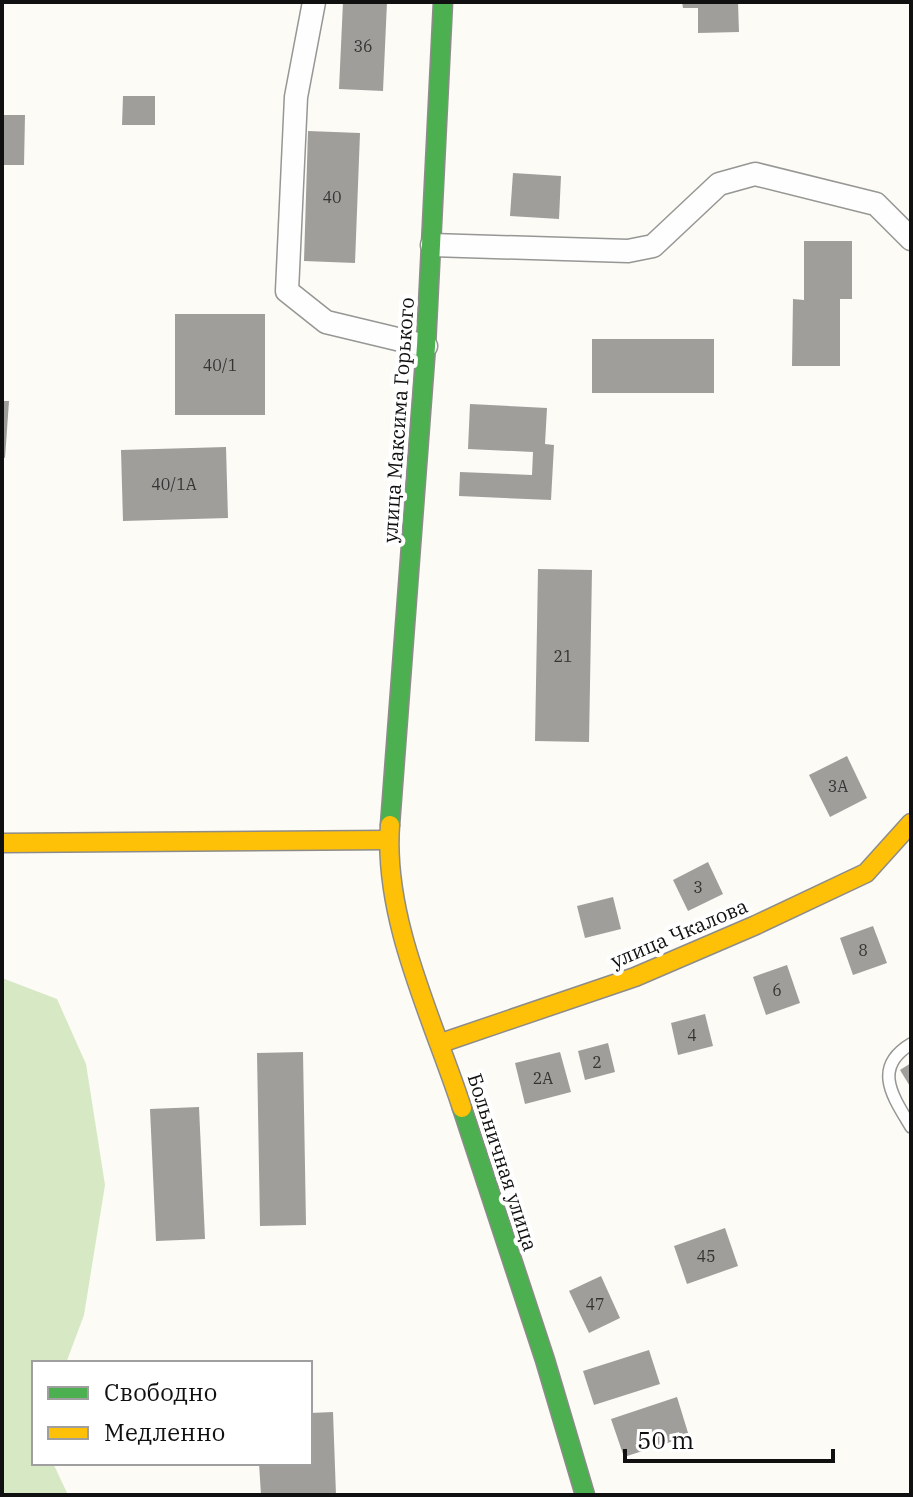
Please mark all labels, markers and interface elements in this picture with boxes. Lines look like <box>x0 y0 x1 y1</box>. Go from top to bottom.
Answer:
house number: 36 <box>353 36 373 56</box>
house number: 40 <box>322 187 342 207</box>
street label: улица Максима Горького <box>376 296 420 544</box>
house number: 40/1 <box>203 355 237 375</box>
house number: 40/1А <box>151 474 197 494</box>
house number: 21 <box>553 646 573 666</box>
house number: 3А <box>828 776 848 796</box>
house number: 3 <box>693 877 703 897</box>
street label: улица Чкалова <box>606 892 752 974</box>
house number: 8 <box>858 940 868 960</box>
house number: 6 <box>772 980 782 1000</box>
house number: 4 <box>687 1025 697 1045</box>
house number: 2 <box>592 1052 602 1072</box>
house number: 2А <box>533 1068 553 1088</box>
street label: Больничная улица <box>462 1070 544 1254</box>
house number: 45 <box>696 1246 716 1266</box>
house number: 47 <box>585 1294 605 1314</box>
legend <box>32 1361 312 1465</box>
text: Свободно <box>104 1376 217 1408</box>
scale bar <box>625 1413 833 1463</box>
text: Медленно <box>104 1416 225 1448</box>
text: 50 m <box>637 1424 694 1456</box>

